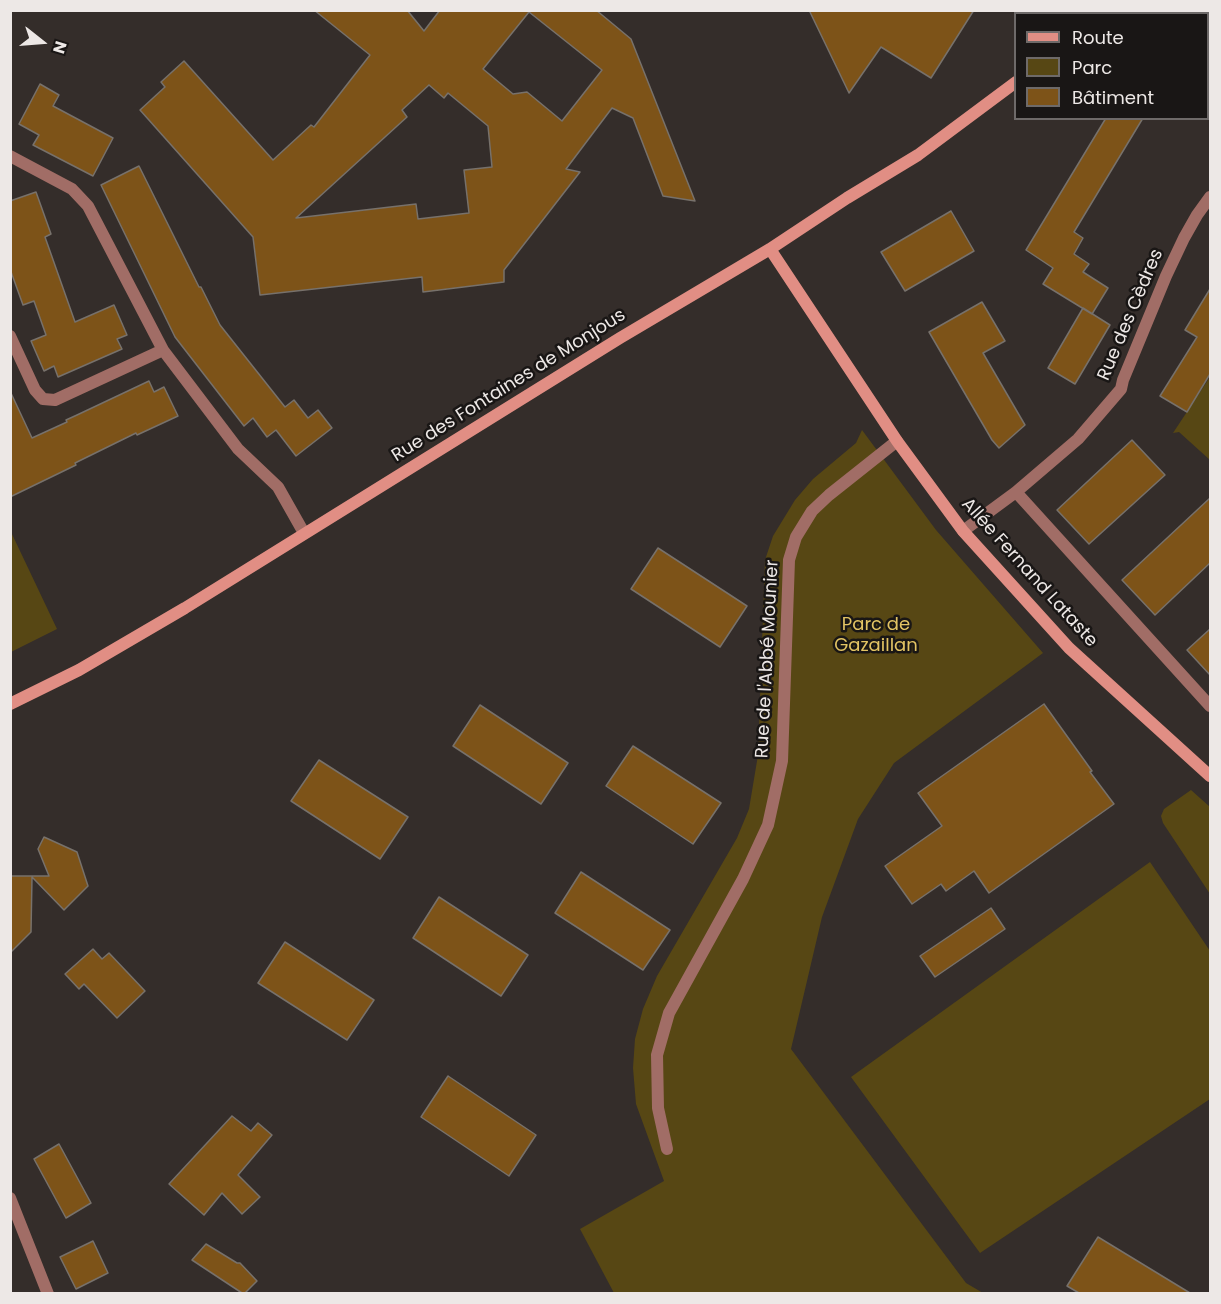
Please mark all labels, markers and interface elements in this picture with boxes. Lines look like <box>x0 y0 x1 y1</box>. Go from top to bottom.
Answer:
north arrow <box>12 12 72 72</box>
legend <box>1014 12 1209 120</box>
text: Route <box>1072 25 1124 50</box>
text: N <box>47 38 72 57</box>
text: Parc <box>1072 55 1112 80</box>
text: Bâtiment <box>1072 85 1154 110</box>
street label: Rue des Cèdres <box>1094 246 1168 384</box>
street label: Rue des Fontaines de Monjous <box>388 305 630 467</box>
street label: Allée Fernand Lataste <box>956 494 1102 652</box>
street label: Rue de l'Abbé Mounier <box>752 559 784 759</box>
park label: Parc de Gazaillan <box>834 614 918 656</box>

